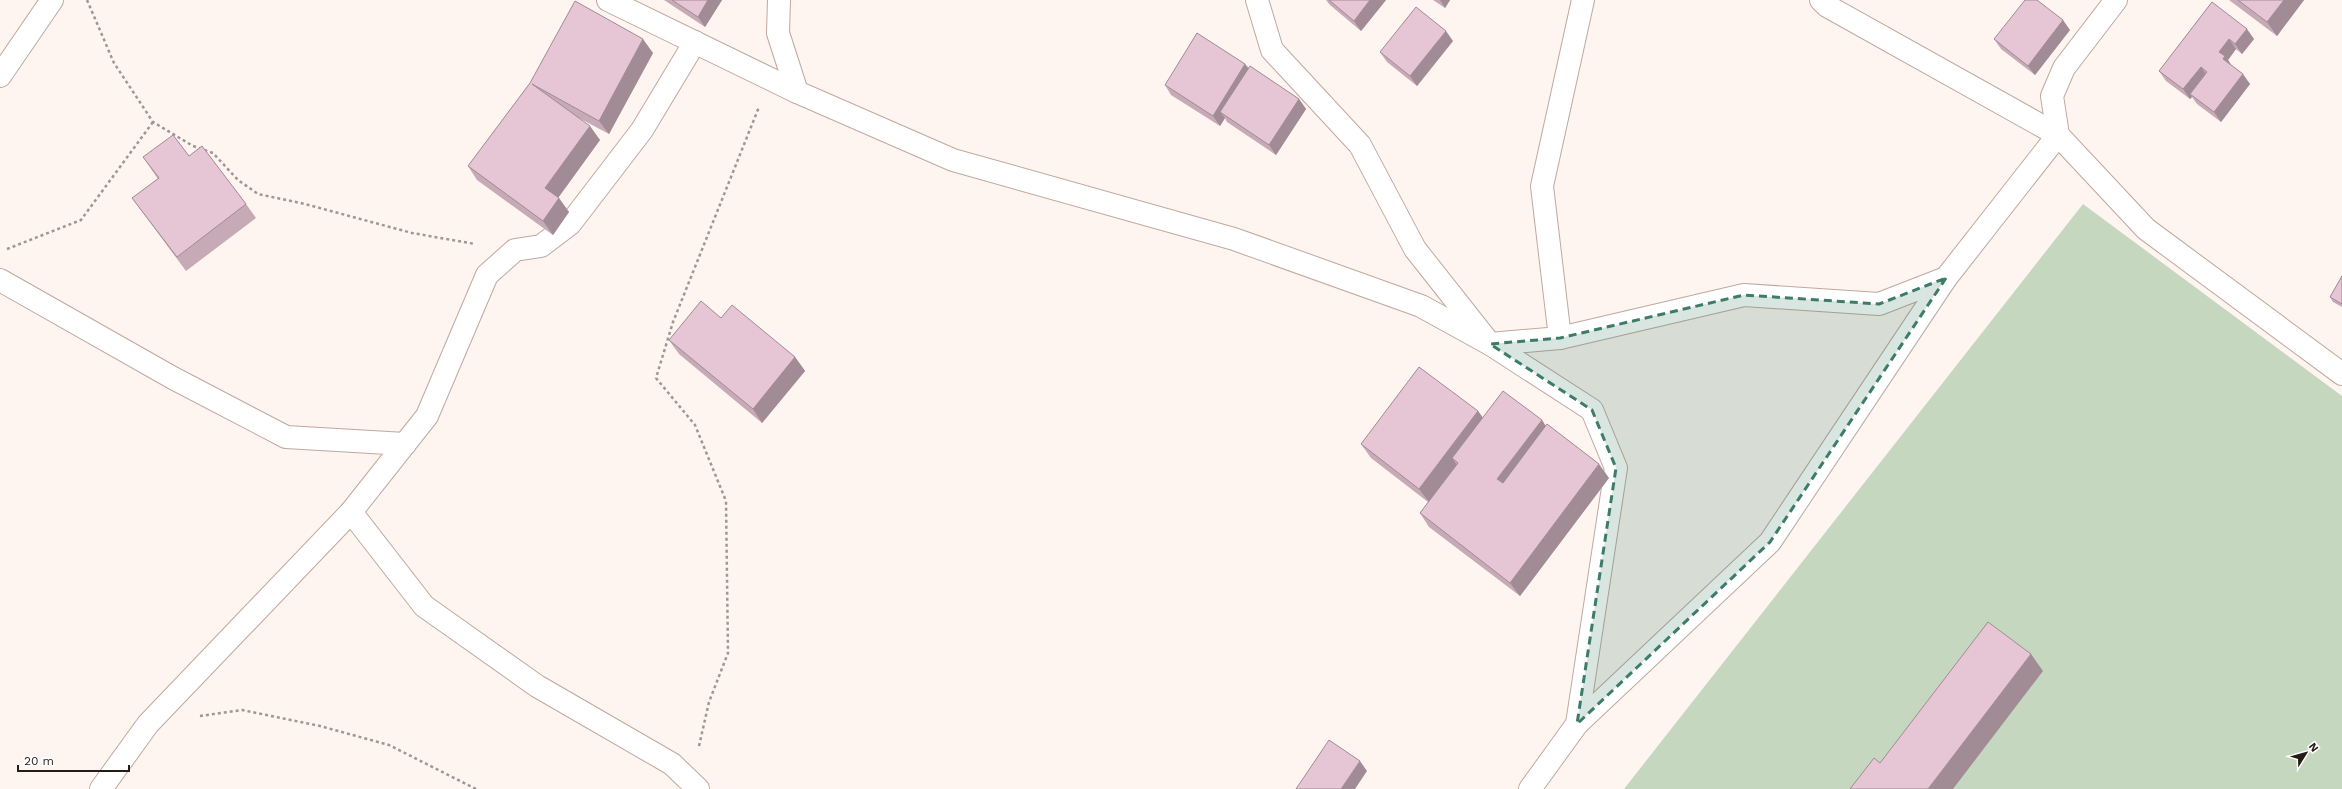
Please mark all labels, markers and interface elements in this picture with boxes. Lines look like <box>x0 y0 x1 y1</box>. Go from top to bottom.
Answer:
north arrow <box>2286 733 2326 773</box>
text: N <box>2306 740 2321 754</box>
scale bar <box>18 747 129 773</box>
text: 20 m <box>24 754 54 768</box>

